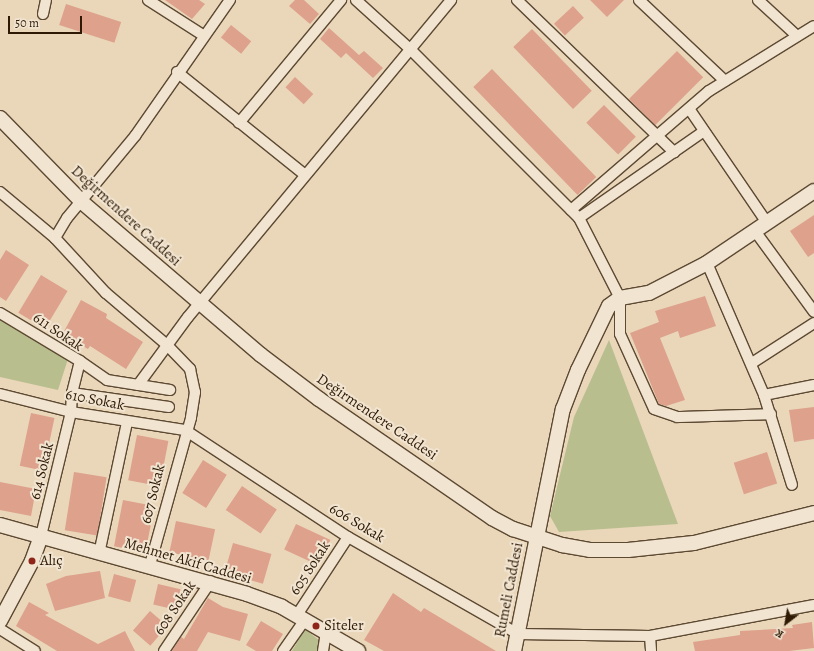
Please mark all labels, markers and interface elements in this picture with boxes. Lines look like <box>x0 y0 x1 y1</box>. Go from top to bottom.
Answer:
scale bar <box>10 8 84 34</box>
text: 50 m <box>15 15 39 31</box>
street label: Değirmendere Caddesi <box>67 162 185 270</box>
street label: 611 Sokak <box>29 309 87 355</box>
street label: Değirmendere Caddesi <box>313 370 441 464</box>
street label: 610 Sokak <box>64 385 126 415</box>
street label: 614 Sokak <box>26 440 58 502</box>
street label: 607 Sokak <box>137 462 169 526</box>
street label: 606 Sokak <box>326 499 388 547</box>
street label: Mehmet Akif Caddesi <box>122 534 254 588</box>
street label: 605 Sokak <box>286 537 334 599</box>
street label: Rumeli Caddesi <box>491 541 527 639</box>
place label: Alıç <box>40 552 63 570</box>
marker: Alıç <box>27 556 37 566</box>
street label: 608 Sokak <box>150 577 200 639</box>
north arrow <box>766 603 806 643</box>
place label: Siteler <box>324 617 364 635</box>
marker: Siteler <box>311 621 321 631</box>
text: K <box>773 625 787 642</box>

